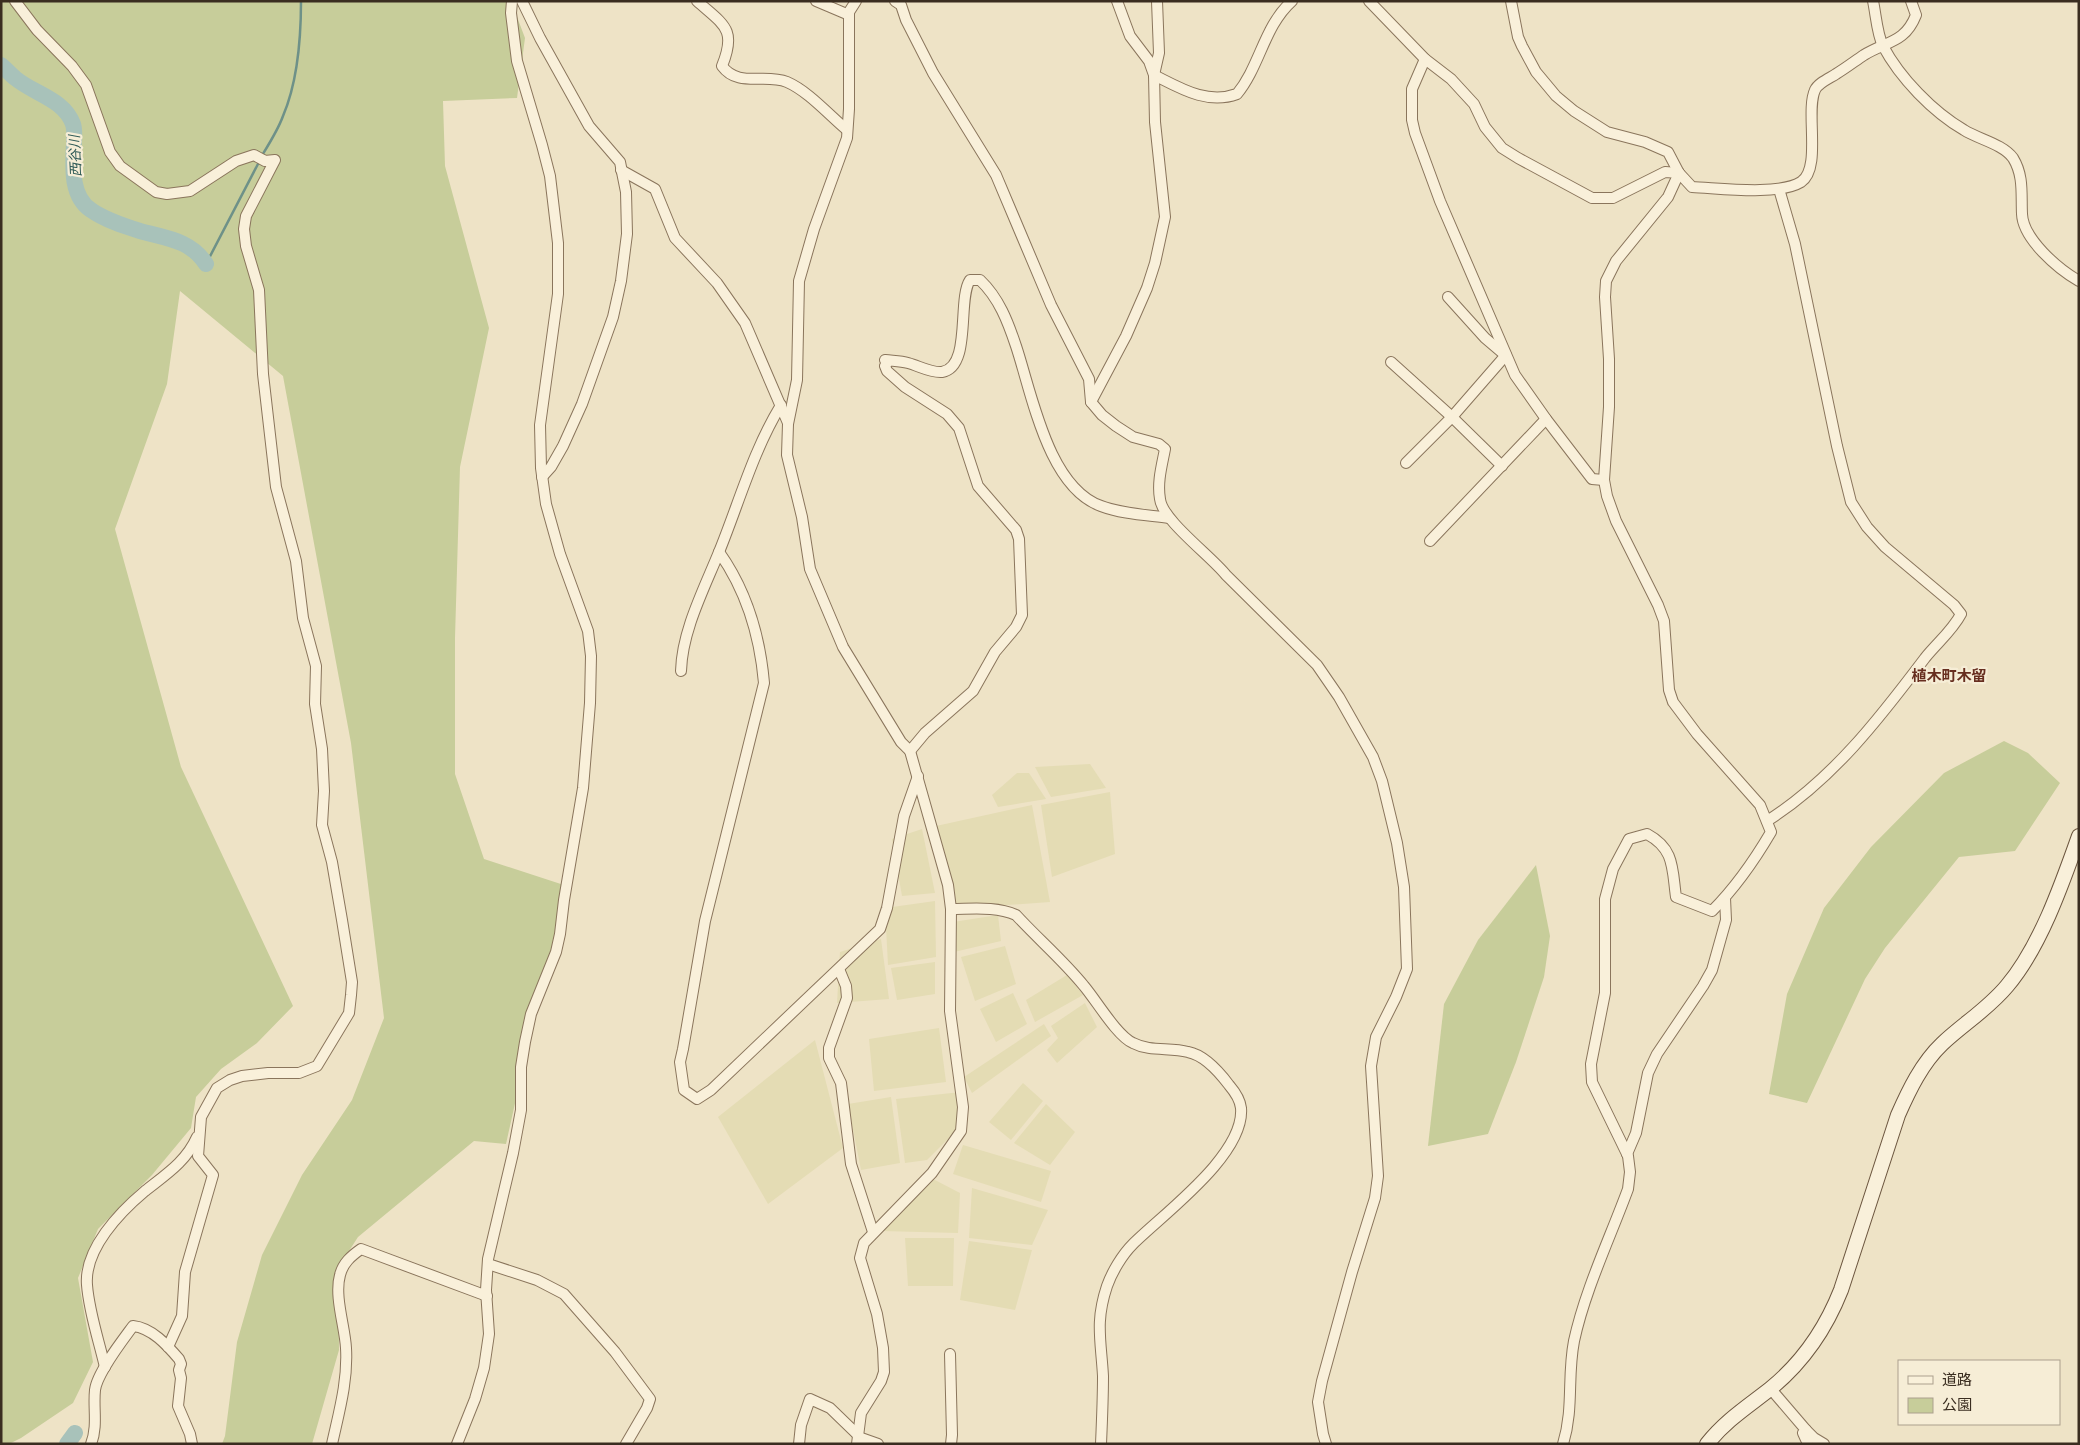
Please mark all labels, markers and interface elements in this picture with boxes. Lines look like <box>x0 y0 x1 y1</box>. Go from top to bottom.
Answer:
water label: 西谷川 <box>66 133 84 177</box>
district label: 植木町木留 <box>1911 667 1987 685</box>
legend <box>1898 1360 2060 1425</box>
text: 道路 <box>1942 1371 1972 1389</box>
text: 公園 <box>1942 1396 1972 1414</box>

